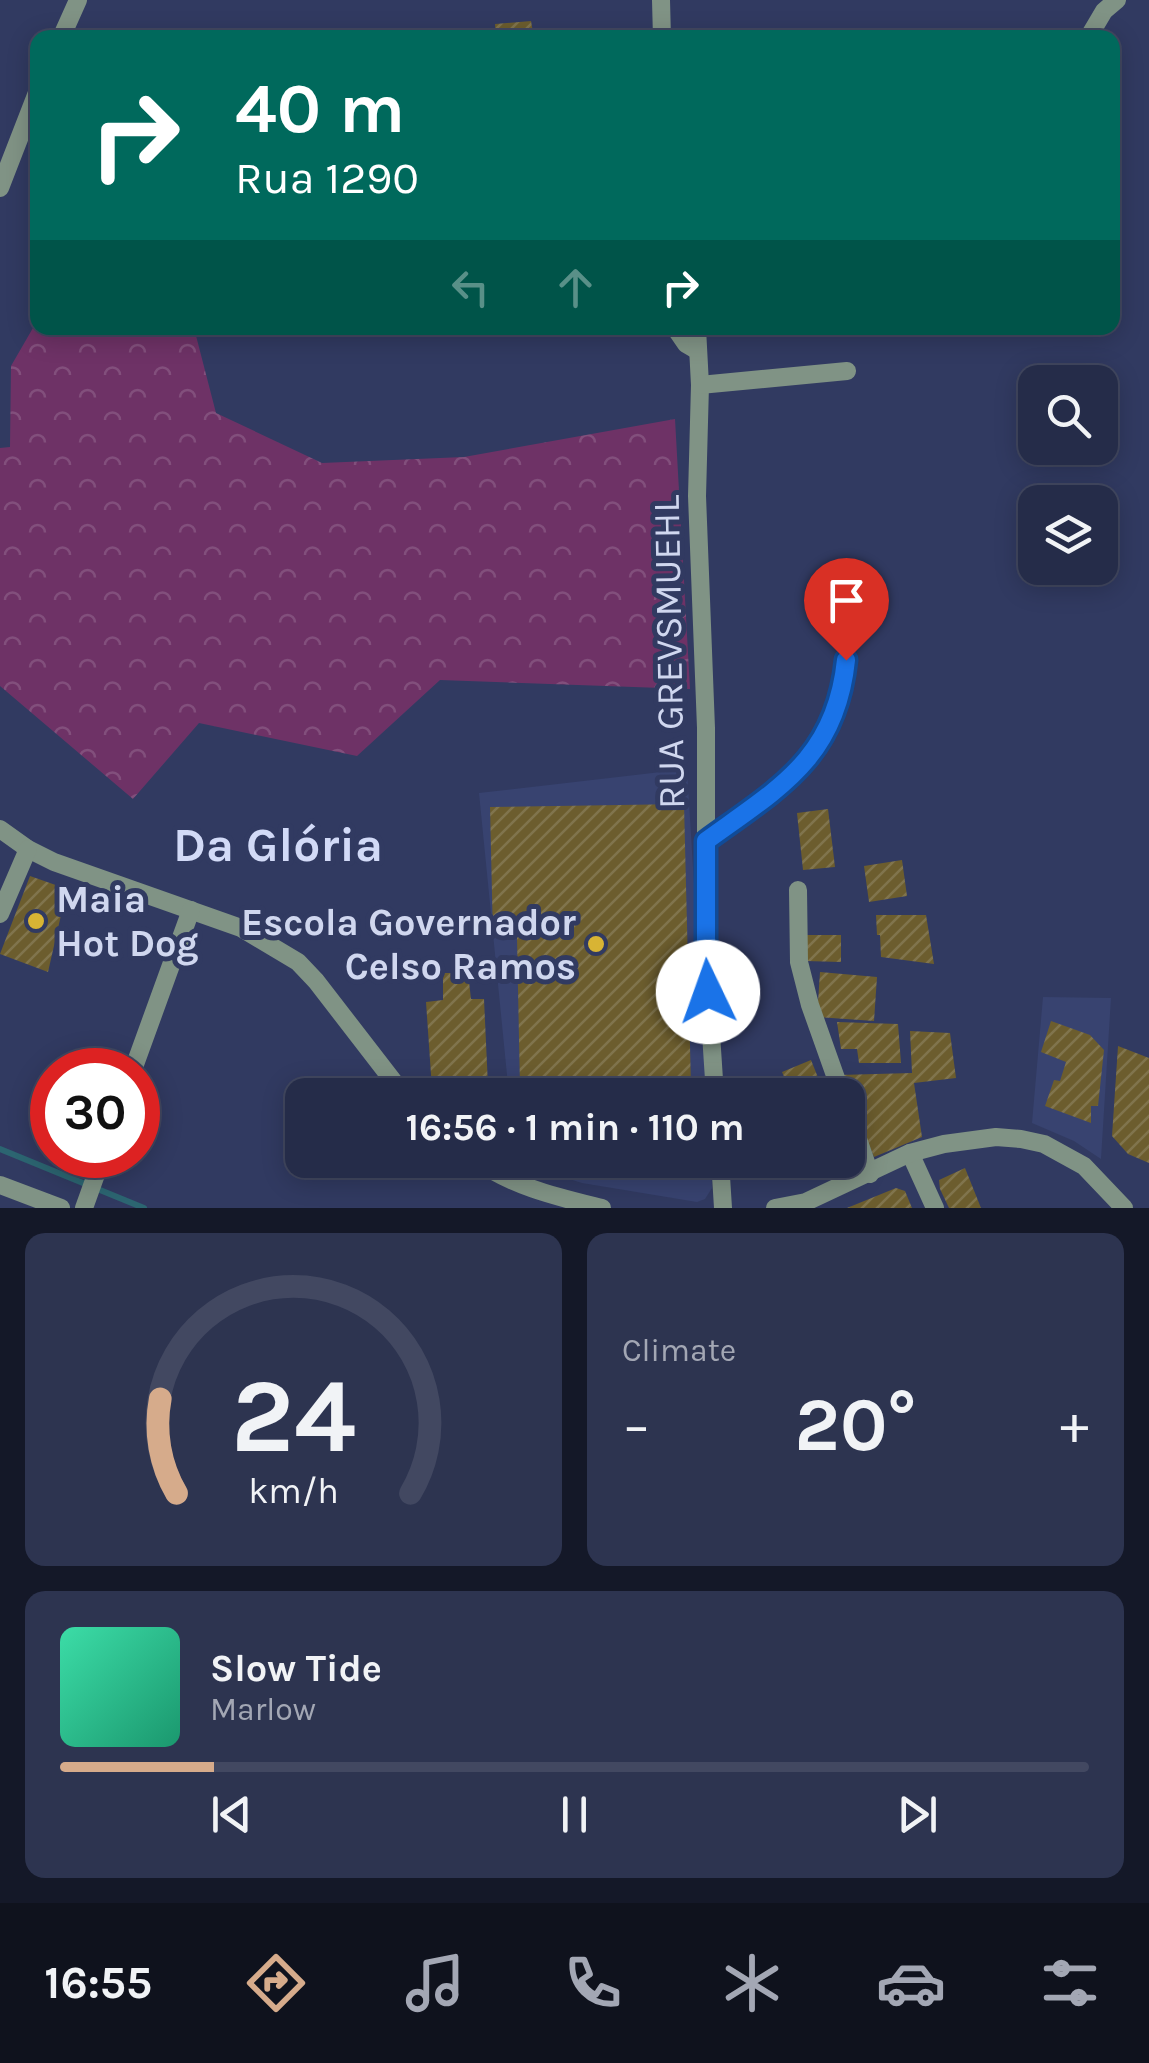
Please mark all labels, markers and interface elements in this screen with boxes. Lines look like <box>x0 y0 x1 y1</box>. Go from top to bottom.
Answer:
text: 40 m <box>235 68 405 150</box>
icon: right <box>70 70 200 200</box>
text: Rua 1290 <box>235 152 419 204</box>
icon: left <box>443 260 498 315</box>
icon: ahead <box>548 260 603 315</box>
icon: right <box>653 260 708 315</box>
map controls <box>1018 365 1118 585</box>
button: search <box>1018 365 1118 465</box>
button: layers <box>1018 485 1118 585</box>
street label: RUA GREVSMUEHL <box>644 494 694 809</box>
pin <box>804 558 889 661</box>
icon: arrive <box>819 573 874 628</box>
district label: Da Glória <box>173 817 383 873</box>
place label: Maia Hot Dog <box>56 877 199 966</box>
place label: Escola Governador Celso Ramos <box>241 900 576 989</box>
marker: Maia Hot Dog <box>25 910 47 932</box>
marker: Escola Governador Celso Ramos <box>585 933 607 955</box>
position arrow <box>656 940 760 1044</box>
speed limit sign: 30 <box>30 1048 160 1178</box>
text: 16:56 · 1 min · 110 m <box>406 1105 745 1150</box>
text: Climate <box>622 1332 736 1369</box>
text: 24 <box>231 1356 356 1477</box>
text: 20° <box>795 1381 916 1469</box>
text: − <box>622 1393 651 1457</box>
text: + <box>1060 1393 1089 1457</box>
text: km/h <box>248 1470 339 1512</box>
text: Slow Tide <box>210 1646 382 1691</box>
text: Marlow <box>210 1691 316 1728</box>
icon: previous <box>204 1787 259 1842</box>
icon: pause <box>547 1787 602 1842</box>
icon: next <box>890 1787 945 1842</box>
icon: directions <box>241 1948 311 2018</box>
icon: music <box>400 1948 470 2018</box>
icon: phone <box>558 1948 628 2018</box>
icon: climate <box>717 1948 787 2018</box>
icon: car <box>876 1948 946 2018</box>
icon: filters <box>1035 1948 1105 2018</box>
text: 16:55 <box>44 1957 152 2009</box>

